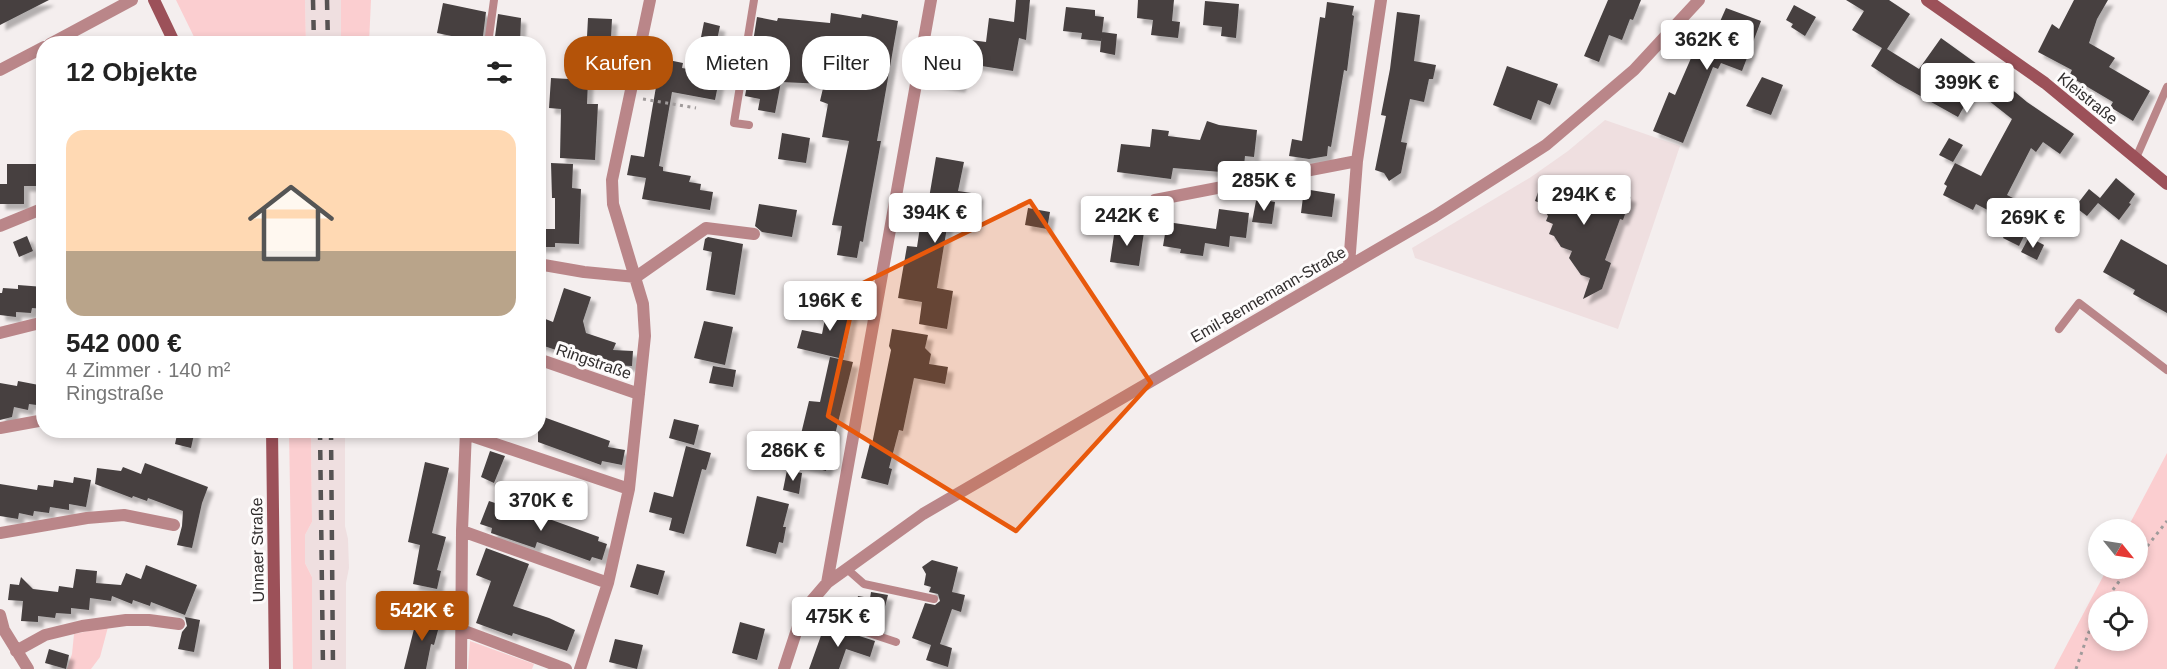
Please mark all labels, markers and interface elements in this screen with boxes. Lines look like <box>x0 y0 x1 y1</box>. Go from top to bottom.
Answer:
pin: 362K € <box>1658 20 1756 71</box>
text: 362K € <box>1675 28 1739 50</box>
chip: Kaufen <box>564 36 673 90</box>
chip: Mieten <box>685 36 790 90</box>
chip: Filter <box>802 36 890 90</box>
chip: Neu <box>902 36 983 90</box>
icon: filters <box>483 56 516 89</box>
text: 12 Objekte <box>66 57 198 87</box>
pin: 399K € <box>1918 63 2016 114</box>
street label: Kleistraße <box>2054 69 2121 128</box>
text: 399K € <box>1935 71 1999 93</box>
pin: 285K € <box>1215 161 1313 212</box>
icon: home <box>237 169 345 277</box>
text: 285K € <box>1232 169 1296 191</box>
pin: 294K € <box>1535 175 1633 226</box>
text: 294K € <box>1552 183 1616 205</box>
pin: 394K € <box>886 193 984 244</box>
pin: 242K € <box>1078 196 1176 247</box>
pin: 269K € <box>1984 198 2082 249</box>
text: 394K € <box>903 201 967 223</box>
text: 242K € <box>1095 204 1159 226</box>
text: 269K € <box>2001 206 2065 228</box>
street label: Emil-Bennemann-Straße <box>1188 243 1349 346</box>
pin: 196K € <box>781 281 879 332</box>
text: 196K € <box>798 289 862 311</box>
text: 542 000 € <box>66 328 182 358</box>
street label: Ringstraße <box>554 341 634 382</box>
text: 4 Zimmer · 140 m² <box>66 359 230 381</box>
text: Ringstraße <box>66 382 164 404</box>
pin: 286K € <box>744 431 842 482</box>
text: 286K € <box>761 439 825 461</box>
pin: 370K € <box>492 481 590 532</box>
text: 370K € <box>509 489 573 511</box>
street label: Unnaer Straße <box>248 497 267 603</box>
north arrow <box>2088 519 2148 579</box>
map controls <box>2088 519 2148 651</box>
pin: 542K € <box>373 591 471 642</box>
button: locate <box>2088 591 2148 651</box>
pin: 475K € <box>789 597 887 648</box>
text: 542K € <box>390 599 454 621</box>
text: 475K € <box>806 605 870 627</box>

